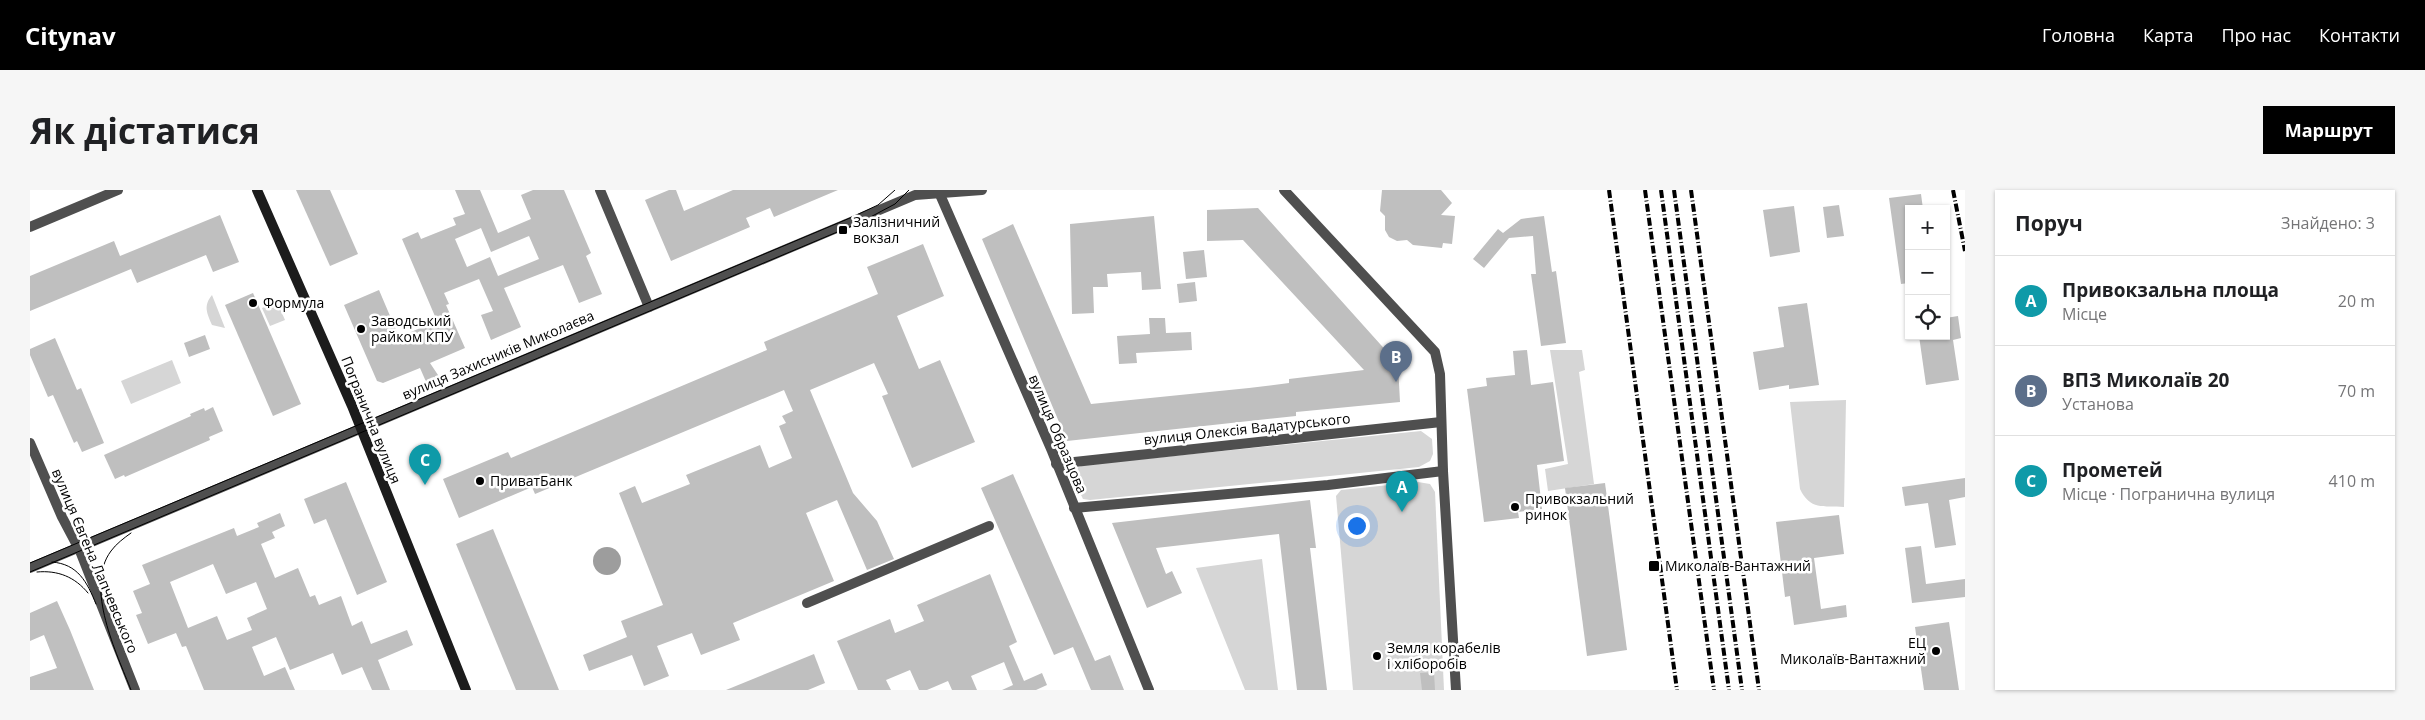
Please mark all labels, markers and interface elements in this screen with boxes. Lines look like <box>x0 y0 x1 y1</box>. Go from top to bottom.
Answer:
text: Citynav <box>25 19 116 52</box>
text: Головна <box>2042 23 2115 47</box>
text: Карта <box>2143 23 2193 47</box>
text: Про нас <box>2221 23 2291 47</box>
text: Контакти <box>2319 23 2400 47</box>
button: Маршрут <box>2263 106 2395 154</box>
text: Як дістатися <box>30 107 260 154</box>
map controls <box>1905 205 1950 340</box>
button: + <box>1905 205 1950 250</box>
text: Поруч <box>2015 209 2083 237</box>
place label: Залізничний вокзал <box>853 212 940 247</box>
text: Знайдено: 3 <box>2281 212 2375 234</box>
marker: Залізничний вокзал <box>837 224 849 236</box>
button: − <box>1905 250 1950 295</box>
text: Привокзальна площа <box>2062 277 2279 303</box>
text: A <box>2025 290 2037 312</box>
text: 20 m <box>2338 290 2375 312</box>
place label: Формула <box>263 293 324 312</box>
button: locate <box>1905 295 1950 340</box>
marker: Формула <box>247 297 259 309</box>
text: Місце <box>2062 303 2107 325</box>
street label: вулиця Захисників Миколаєва <box>399 305 597 404</box>
place label: Заводський райком КПУ <box>371 311 454 346</box>
marker: Заводський райком КПУ <box>355 323 367 335</box>
pin: B <box>1380 341 1412 382</box>
street label: Погранична вулиця <box>337 353 406 486</box>
text: ВПЗ Миколаїв 20 <box>2062 367 2229 393</box>
street label: вулиця Образцова <box>1025 371 1092 496</box>
text: B <box>2026 380 2036 402</box>
text: 70 m <box>2338 380 2375 402</box>
text: Установа <box>2062 393 2134 415</box>
street label: вулиця Олексія Вадатурського <box>1143 408 1351 449</box>
pin: C <box>409 444 441 485</box>
text: Прометей <box>2062 457 2163 483</box>
street label: вулиця Євгена Лапчевського <box>48 465 143 656</box>
text: C <box>2026 470 2036 492</box>
text: 410 m <box>2329 470 2375 492</box>
place label: ПриватБанк <box>490 471 573 490</box>
pin: A <box>1386 471 1418 512</box>
marker: ПриватБанк <box>474 475 486 487</box>
text: Місце · Погранична вулиця <box>2062 483 2275 505</box>
place label: Привокзальний ринок <box>1525 489 1634 524</box>
marker: Привокзальний ринок <box>1509 501 1521 513</box>
your location <box>1344 513 1370 539</box>
place label: Миколаїв-Вантажний <box>1665 556 1811 575</box>
marker: Миколаїв-Вантажний <box>1647 559 1661 573</box>
place label: ЕЦ Миколаїв-Вантажний <box>1780 633 1927 668</box>
place label: Земля корабелів і хліборобів <box>1387 638 1500 673</box>
marker: ЕЦ Миколаїв-Вантажний <box>1930 645 1942 657</box>
marker: Земля корабелів і хліборобів <box>1371 650 1383 662</box>

